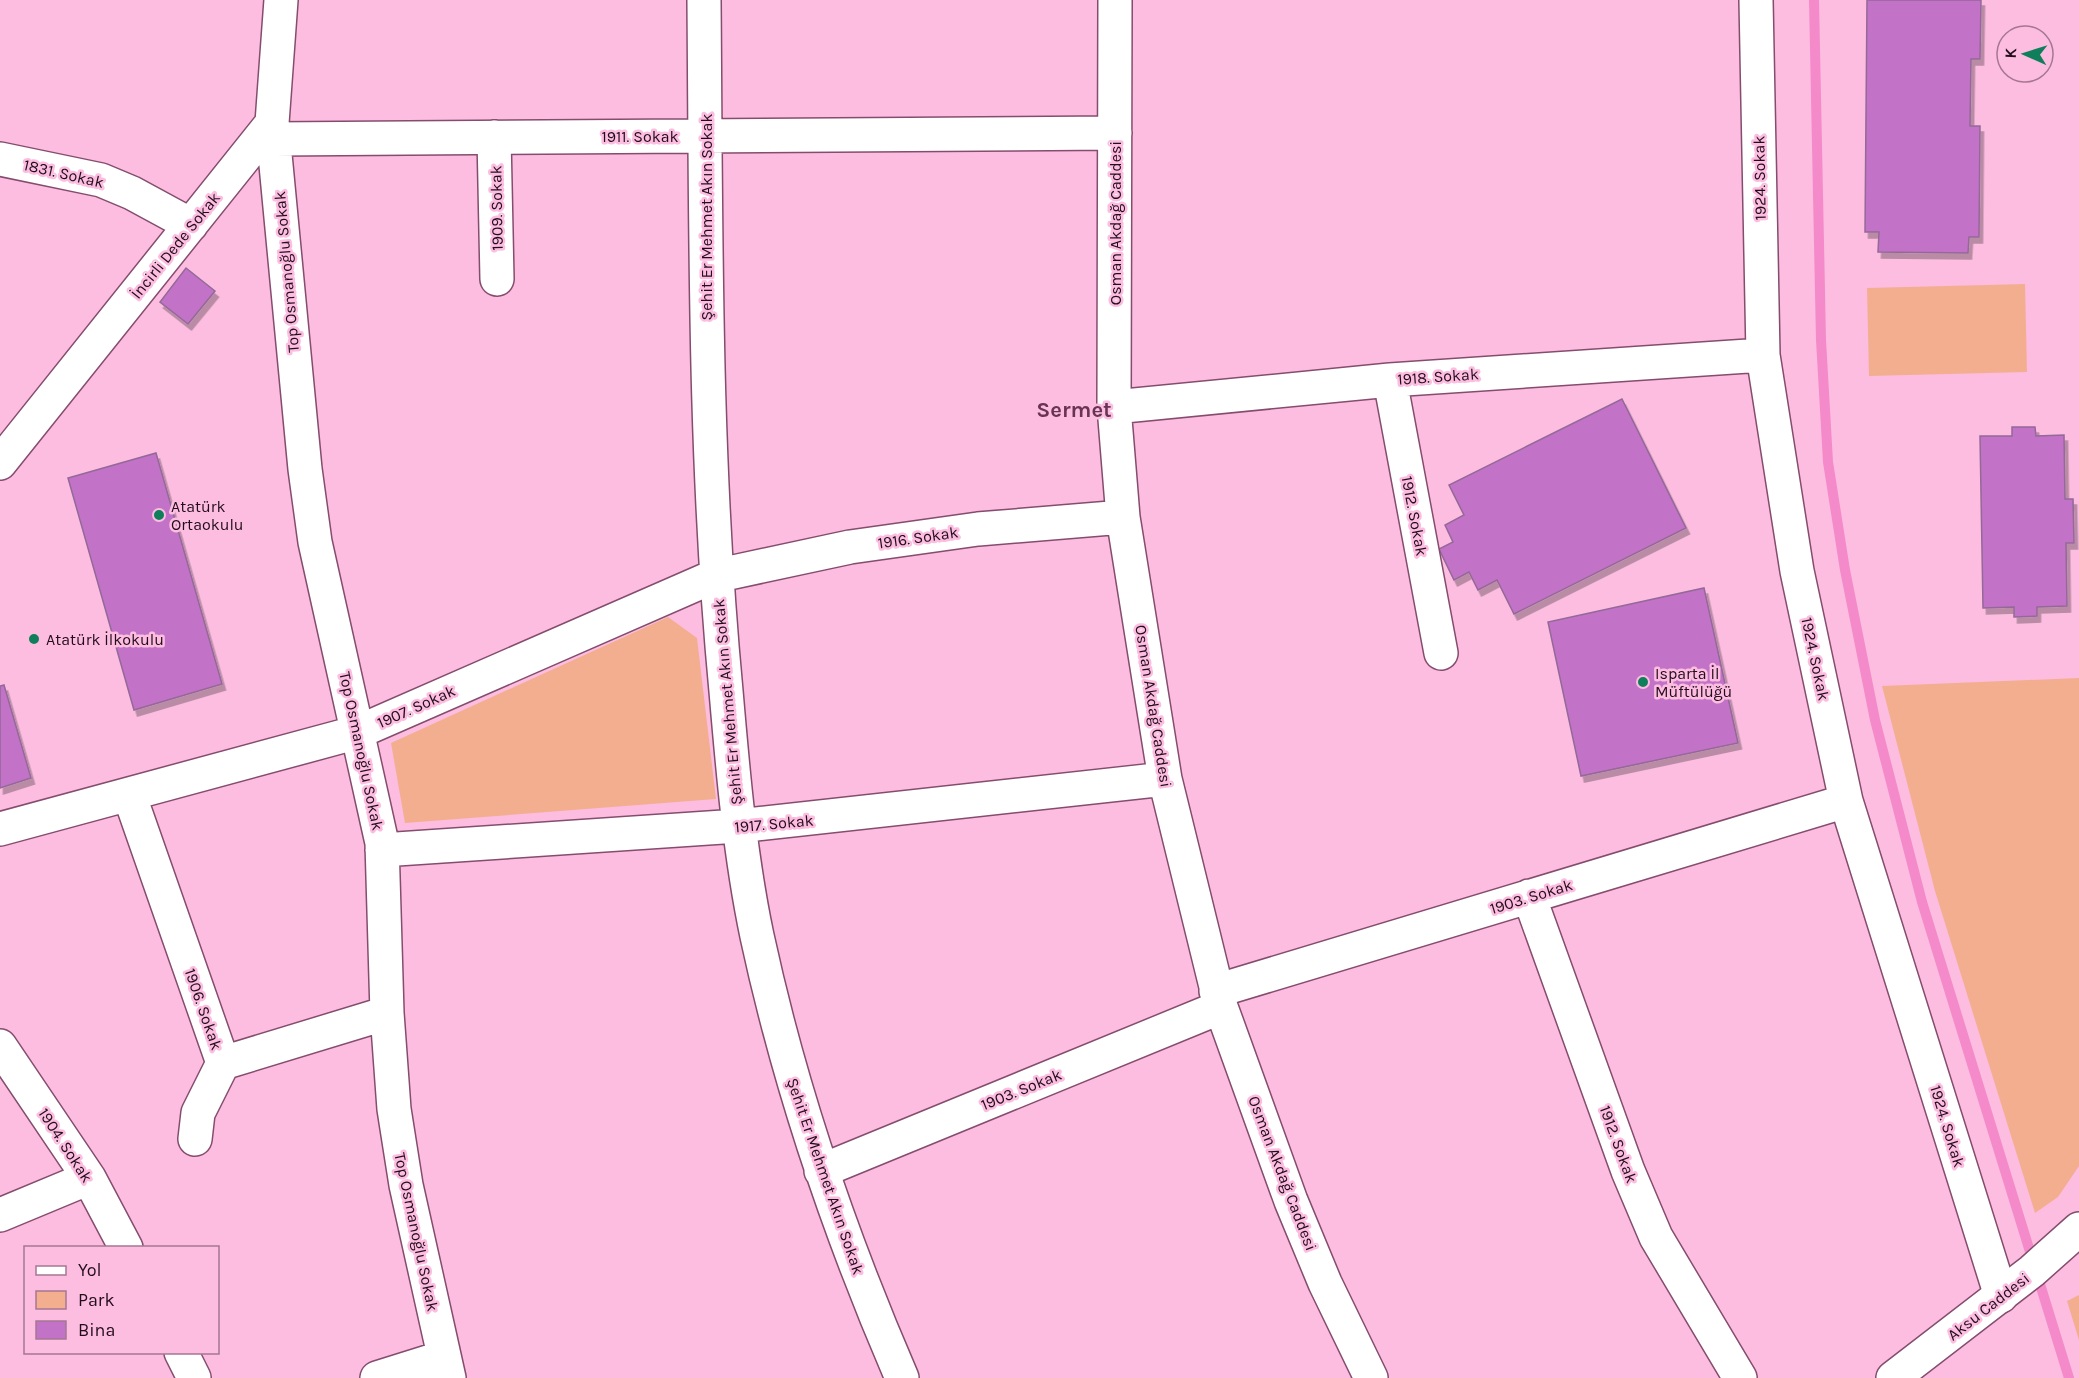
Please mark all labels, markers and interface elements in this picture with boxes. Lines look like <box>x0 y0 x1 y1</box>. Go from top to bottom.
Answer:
north arrow <box>1995 24 2055 84</box>
text: K <box>2001 47 2020 59</box>
street label: Şehit Er Mehmet Akın Sokak <box>697 114 716 320</box>
street label: 1911. Sokak <box>601 127 679 146</box>
street label: 1924. Sokak <box>1749 135 1770 220</box>
street label: Osman Akdağ Caddesi <box>1106 141 1125 305</box>
street label: 1831. Sokak <box>22 155 106 192</box>
street label: 1909. Sokak <box>486 165 507 251</box>
street label: İncirli Dede Sokak <box>127 188 224 302</box>
street label: Top Osmanoğlu Sokak <box>270 191 303 353</box>
street label: 1918. Sokak <box>1397 364 1479 389</box>
district label: Sermet <box>1036 397 1112 423</box>
street label: 1912. Sokak <box>1397 475 1432 558</box>
place label: Atatürk Ortaokulu <box>171 497 244 534</box>
marker: Atatürk Ortaokulu <box>152 508 166 522</box>
street label: 1916. Sokak <box>877 522 959 553</box>
street label: Şehit Er Mehmet Akın Sokak <box>709 598 746 806</box>
street label: 1924. Sokak <box>1797 616 1834 702</box>
street label: Osman Akdağ Caddesi <box>1131 623 1176 789</box>
place label: Atatürk İlkokulu <box>46 630 164 649</box>
marker: Atatürk İlkokulu <box>27 632 41 646</box>
place label: Isparta İl Müftülüğü <box>1655 664 1732 701</box>
street label: Top Osmanoğlu Sokak <box>335 670 388 832</box>
marker: Isparta İl Müftülüğü <box>1636 675 1650 689</box>
street label: 1907. Sokak <box>374 681 458 732</box>
street label: 1917. Sokak <box>734 811 814 836</box>
street label: 1903. Sokak <box>1488 875 1575 918</box>
street label: 1906. Sokak <box>181 966 226 1053</box>
street label: 1903. Sokak <box>978 1065 1064 1114</box>
street label: Şehit Er Mehmet Akın Sokak <box>783 1075 868 1277</box>
street label: 1924. Sokak <box>1926 1083 1969 1169</box>
street label: Osman Akdağ Caddesi <box>1244 1093 1321 1253</box>
street label: 1912. Sokak <box>1596 1103 1641 1185</box>
street label: 1904. Sokak <box>34 1104 97 1186</box>
street label: Top Osmanoğlu Sokak <box>390 1151 443 1313</box>
legend <box>24 1246 219 1354</box>
text: Yol <box>78 1259 102 1281</box>
street label: Aksu Caddesi <box>1943 1268 2033 1344</box>
text: Park <box>78 1289 115 1311</box>
text: Bina <box>78 1319 115 1341</box>

